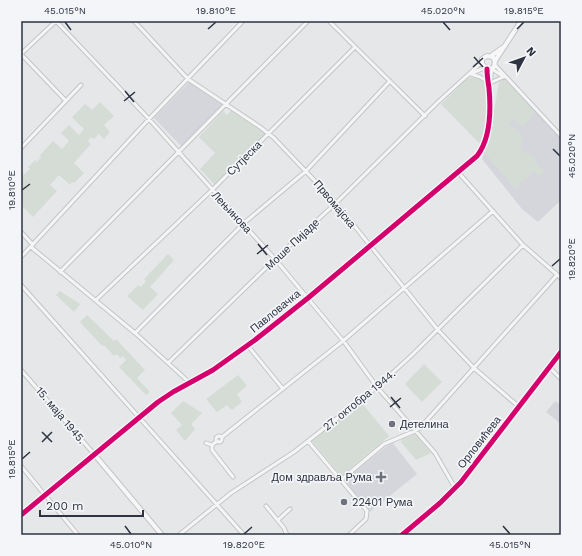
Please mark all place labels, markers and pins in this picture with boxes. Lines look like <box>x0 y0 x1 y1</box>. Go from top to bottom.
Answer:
place label: Детелина <box>400 418 450 431</box>
marker: Детелина <box>387 419 397 429</box>
place label: Дом здравља Рума <box>271 471 373 484</box>
marker: Дом здравља Рума <box>375 471 387 483</box>
place label: 22401 Рума <box>352 496 413 509</box>
marker: 22401 Рума <box>339 497 349 507</box>

